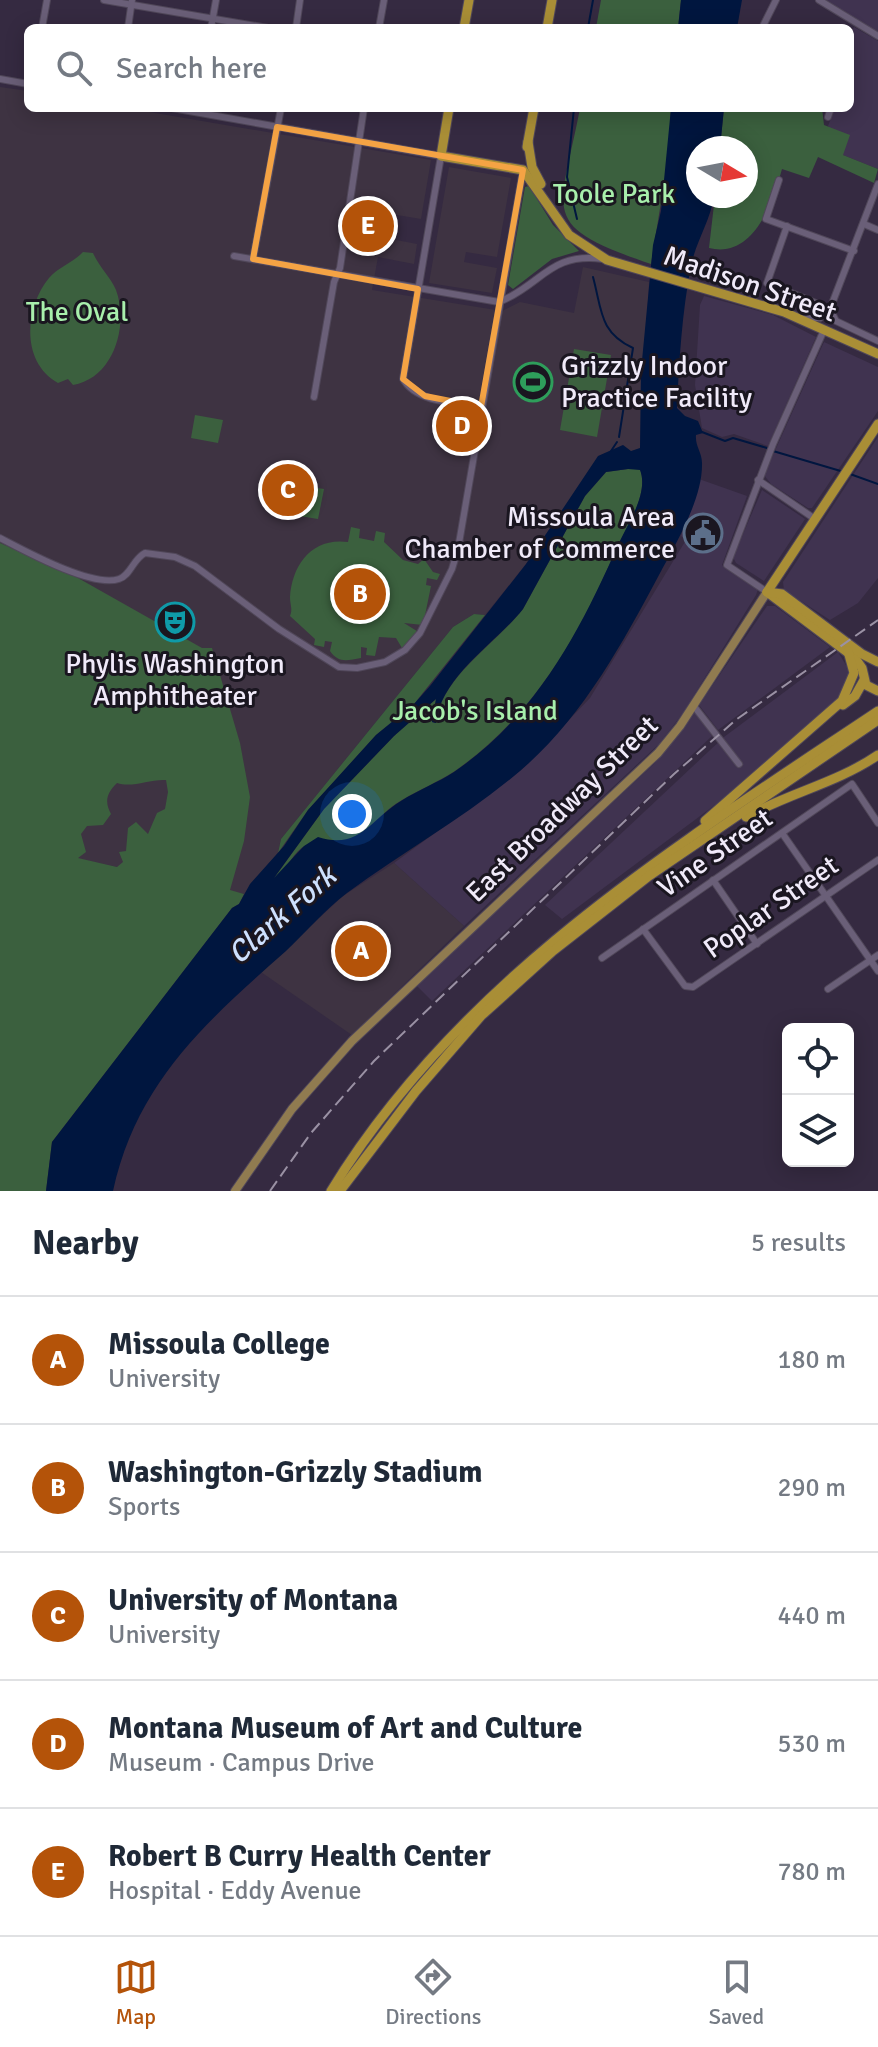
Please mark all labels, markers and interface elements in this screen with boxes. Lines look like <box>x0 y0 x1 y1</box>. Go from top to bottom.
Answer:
search box <box>24 24 854 112</box>
icon: search <box>52 46 96 90</box>
text: Search here <box>116 50 267 87</box>
north arrow <box>686 136 758 208</box>
park label: Toole Park <box>553 177 675 211</box>
pin: E <box>342 196 394 256</box>
street label: Madison Street <box>659 239 841 329</box>
park label: The Oval <box>26 295 128 329</box>
place label: Grizzly Indoor Practice Facility <box>561 349 752 415</box>
sports icon: Grizzly Indoor Practice Facility <box>512 361 554 403</box>
pin: D <box>436 396 488 456</box>
pin: C <box>262 460 314 520</box>
place label: Missoula Area Chamber of Commerce <box>404 500 675 566</box>
public building icon: Missoula Area Chamber of Commerce <box>682 512 724 554</box>
pin: B <box>334 564 386 624</box>
theatre icon: Phylis Washington Amphitheater <box>154 601 196 643</box>
place label: Phylis Washington Amphitheater <box>65 647 285 713</box>
park label: Jacob's Island <box>392 694 558 728</box>
street label: East Broadway Street <box>459 708 665 909</box>
your location <box>332 794 372 834</box>
street label: Vine Street <box>651 801 779 905</box>
street label: Poplar Street <box>697 848 845 966</box>
water label: Clark Fork <box>220 856 346 972</box>
pin: A <box>335 921 387 981</box>
map controls <box>782 1023 854 1167</box>
button: locate <box>782 1023 854 1095</box>
button: layers <box>782 1095 854 1167</box>
text: Nearby <box>32 1222 139 1264</box>
text: 5 results <box>751 1227 846 1259</box>
text: Missoula College <box>108 1326 330 1363</box>
text: A <box>50 1344 66 1376</box>
text: 180 m <box>777 1344 846 1376</box>
text: University <box>108 1363 220 1395</box>
text: Washington-Grizzly Stadium <box>108 1454 483 1491</box>
text: B <box>50 1472 66 1504</box>
text: 290 m <box>777 1472 846 1504</box>
text: Sports <box>108 1491 180 1523</box>
text: University of Montana <box>108 1582 398 1619</box>
text: C <box>50 1600 66 1632</box>
text: 440 m <box>777 1600 846 1632</box>
text: University <box>108 1619 220 1651</box>
text: Montana Museum of Art and Culture <box>108 1710 582 1747</box>
text: D <box>49 1728 67 1760</box>
text: 530 m <box>777 1728 846 1760</box>
text: Museum · Campus Drive <box>108 1747 375 1779</box>
text: Robert B Curry Health Center <box>108 1838 491 1875</box>
text: E <box>51 1856 65 1888</box>
text: 780 m <box>777 1856 846 1888</box>
text: Hospital · Eddy Avenue <box>108 1875 362 1907</box>
tab: Map <box>114 1955 158 2030</box>
tab: Directions <box>385 1955 481 2030</box>
tab: Saved <box>709 1955 764 2030</box>

